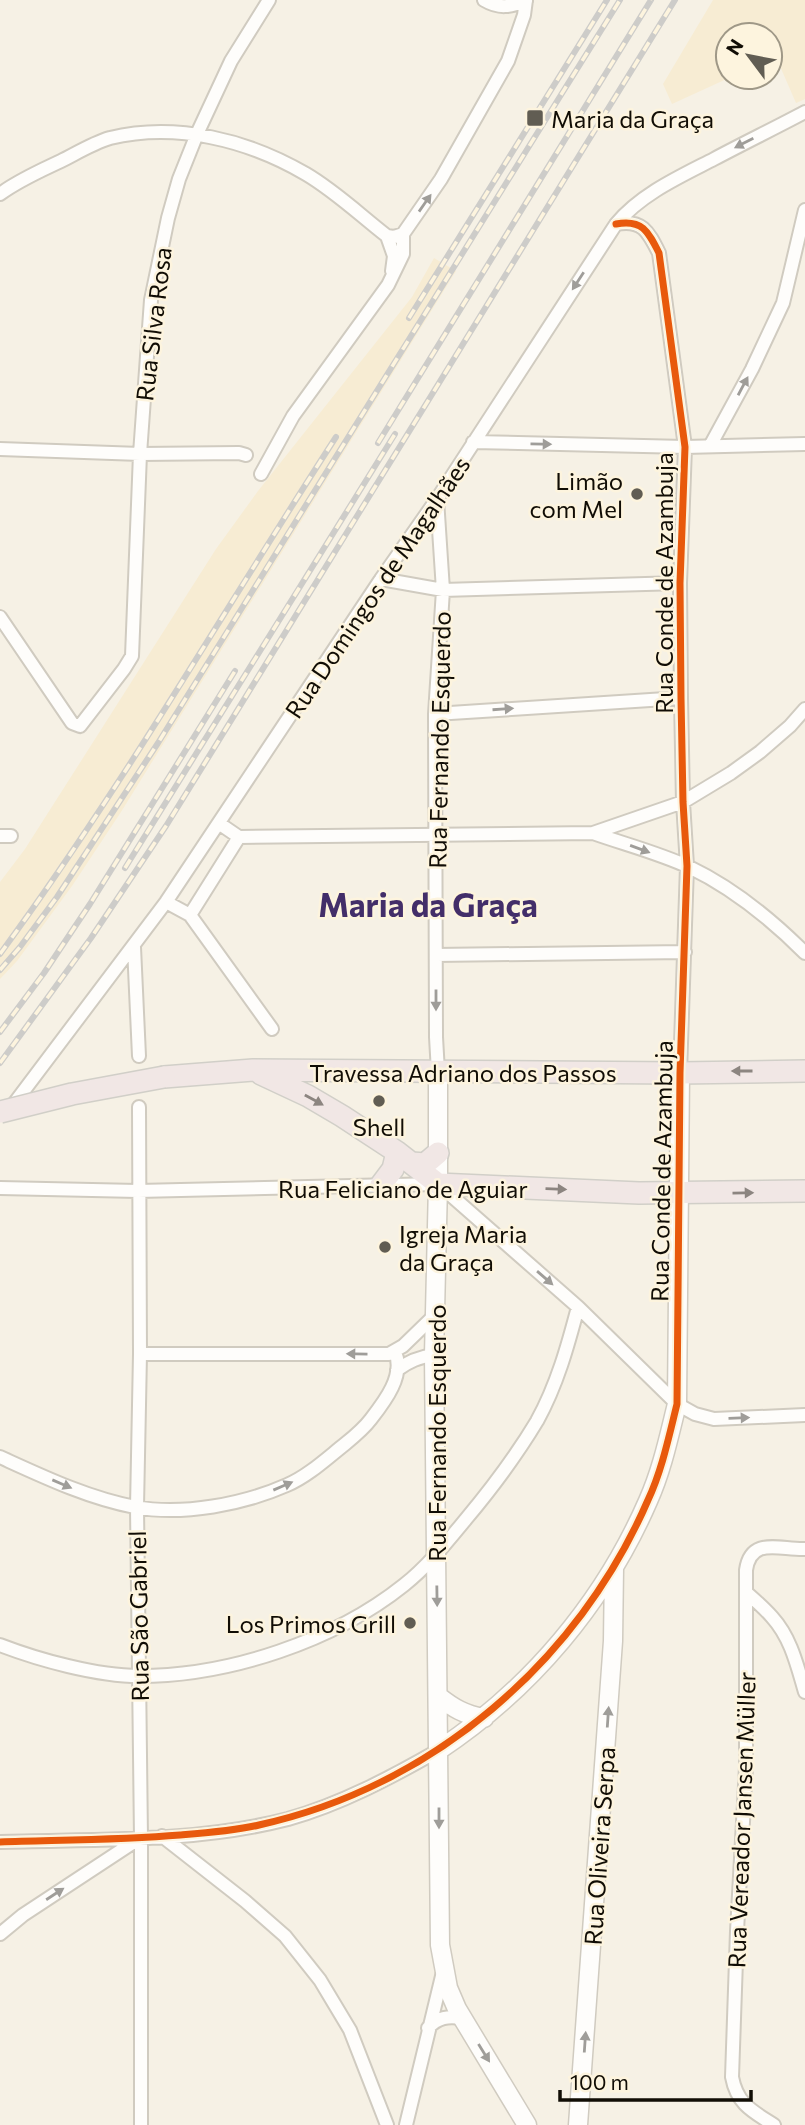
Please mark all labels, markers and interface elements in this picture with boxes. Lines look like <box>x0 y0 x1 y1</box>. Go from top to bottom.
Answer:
north arrow <box>714 21 784 91</box>
text: N <box>721 35 748 59</box>
place label: Maria da Graça <box>551 104 714 133</box>
marker: Maria da Graça <box>525 108 545 128</box>
one-way arrow <box>734 138 754 149</box>
one-way arrow <box>418 194 432 212</box>
street label: Rua Silva Rosa <box>129 245 177 403</box>
one-way arrow <box>572 272 585 291</box>
one-way arrow <box>736 376 748 396</box>
one-way arrow <box>531 438 553 450</box>
street label: Rua Domingos de Magalhães <box>278 451 476 723</box>
street label: Rua Conde de Azambuja <box>649 452 678 714</box>
place label: Limão com Mel <box>530 466 623 523</box>
marker: Limão com Mel <box>629 486 645 502</box>
street label: Rua Fernando Esquerdo <box>422 611 456 869</box>
one-way arrow <box>493 703 515 714</box>
one-way arrow <box>629 844 650 855</box>
district label: Maria da Graça <box>318 884 538 924</box>
one-way arrow <box>430 989 442 1011</box>
street label: Rua Conde de Azambuja <box>644 1040 678 1302</box>
street label: Travessa Adriano dos Passos <box>309 1058 617 1087</box>
one-way arrow <box>731 1065 753 1077</box>
marker: Shell <box>371 1093 387 1109</box>
one-way arrow <box>304 1094 324 1106</box>
place label: Shell <box>353 1112 405 1141</box>
street label: Rua Feliciano de Aguiar <box>278 1174 528 1203</box>
one-way arrow <box>545 1184 567 1195</box>
one-way arrow <box>732 1187 754 1198</box>
place label: Igreja Maria da Graça <box>399 1219 527 1276</box>
marker: Igreja Maria da Graça <box>377 1239 393 1255</box>
one-way arrow <box>536 1270 554 1286</box>
street label: Rua Fernando Esquerdo <box>422 1304 451 1562</box>
one-way arrow <box>346 1348 368 1360</box>
one-way arrow <box>729 1412 751 1423</box>
one-way arrow <box>52 1479 73 1490</box>
one-way arrow <box>273 1480 293 1492</box>
street label: Rua São Gabriel <box>122 1530 154 1702</box>
one-way arrow <box>431 1585 443 1607</box>
place label: Los Primos Grill <box>226 1609 396 1638</box>
marker: Los Primos Grill <box>402 1615 418 1631</box>
street label: Rua Vereador Jansen Müller <box>721 1671 761 1969</box>
one-way arrow <box>603 1706 614 1728</box>
street label: Rua Oliveira Serpa <box>578 1746 620 1946</box>
one-way arrow <box>433 1807 445 1829</box>
one-way arrow <box>46 1888 65 1901</box>
one-way arrow <box>580 2030 591 2052</box>
one-way arrow <box>477 2043 490 2062</box>
scale bar <box>560 2058 751 2102</box>
text: 100 m <box>570 2069 629 2094</box>

